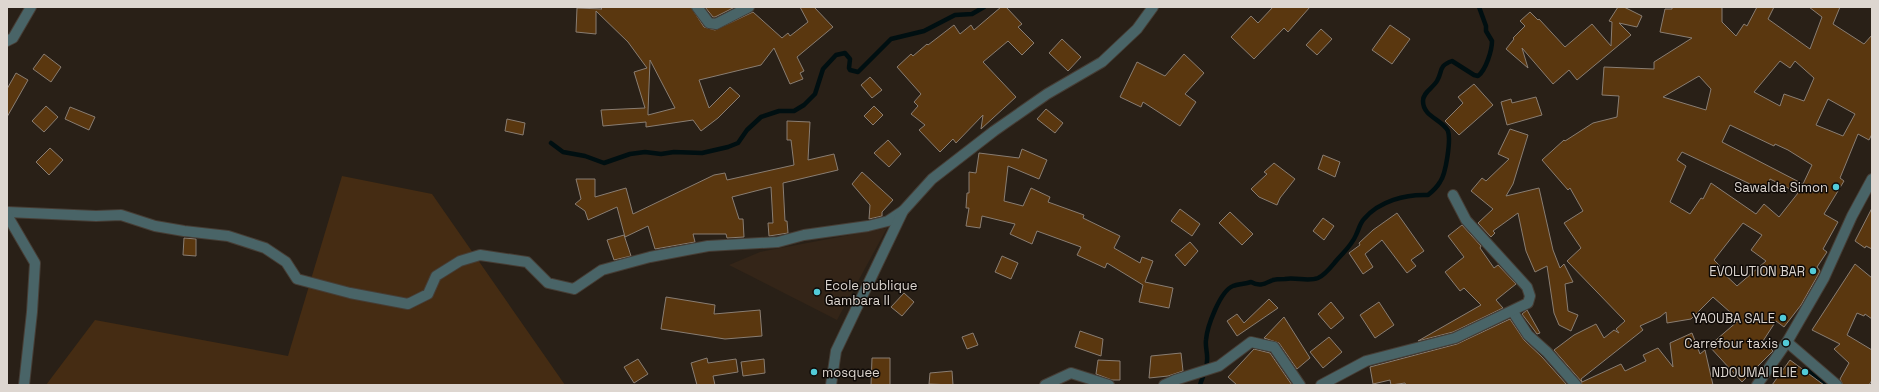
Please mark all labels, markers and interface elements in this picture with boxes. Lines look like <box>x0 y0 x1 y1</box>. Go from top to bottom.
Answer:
place label: Sawalda Simon <box>1734 179 1828 196</box>
marker: Sawalda Simon <box>1831 182 1841 192</box>
place label: EVOLUTION BAR <box>1709 263 1805 280</box>
marker: EVOLUTION BAR <box>1808 266 1818 276</box>
place label: Ecole publique Gambara II <box>825 277 917 309</box>
marker: Ecole publique Gambara II <box>812 287 822 297</box>
place label: YAOUBA SALE <box>1692 310 1775 327</box>
marker: YAOUBA SALE <box>1778 313 1788 323</box>
place label: Carrefour taxis <box>1684 335 1778 352</box>
marker: Carrefour taxis <box>1781 338 1791 348</box>
place label: mosquee <box>822 364 880 381</box>
place label: NDOUMAI ELIE <box>1712 364 1797 381</box>
marker: mosquee <box>809 367 819 377</box>
marker: NDOUMAI ELIE <box>1800 367 1810 377</box>

